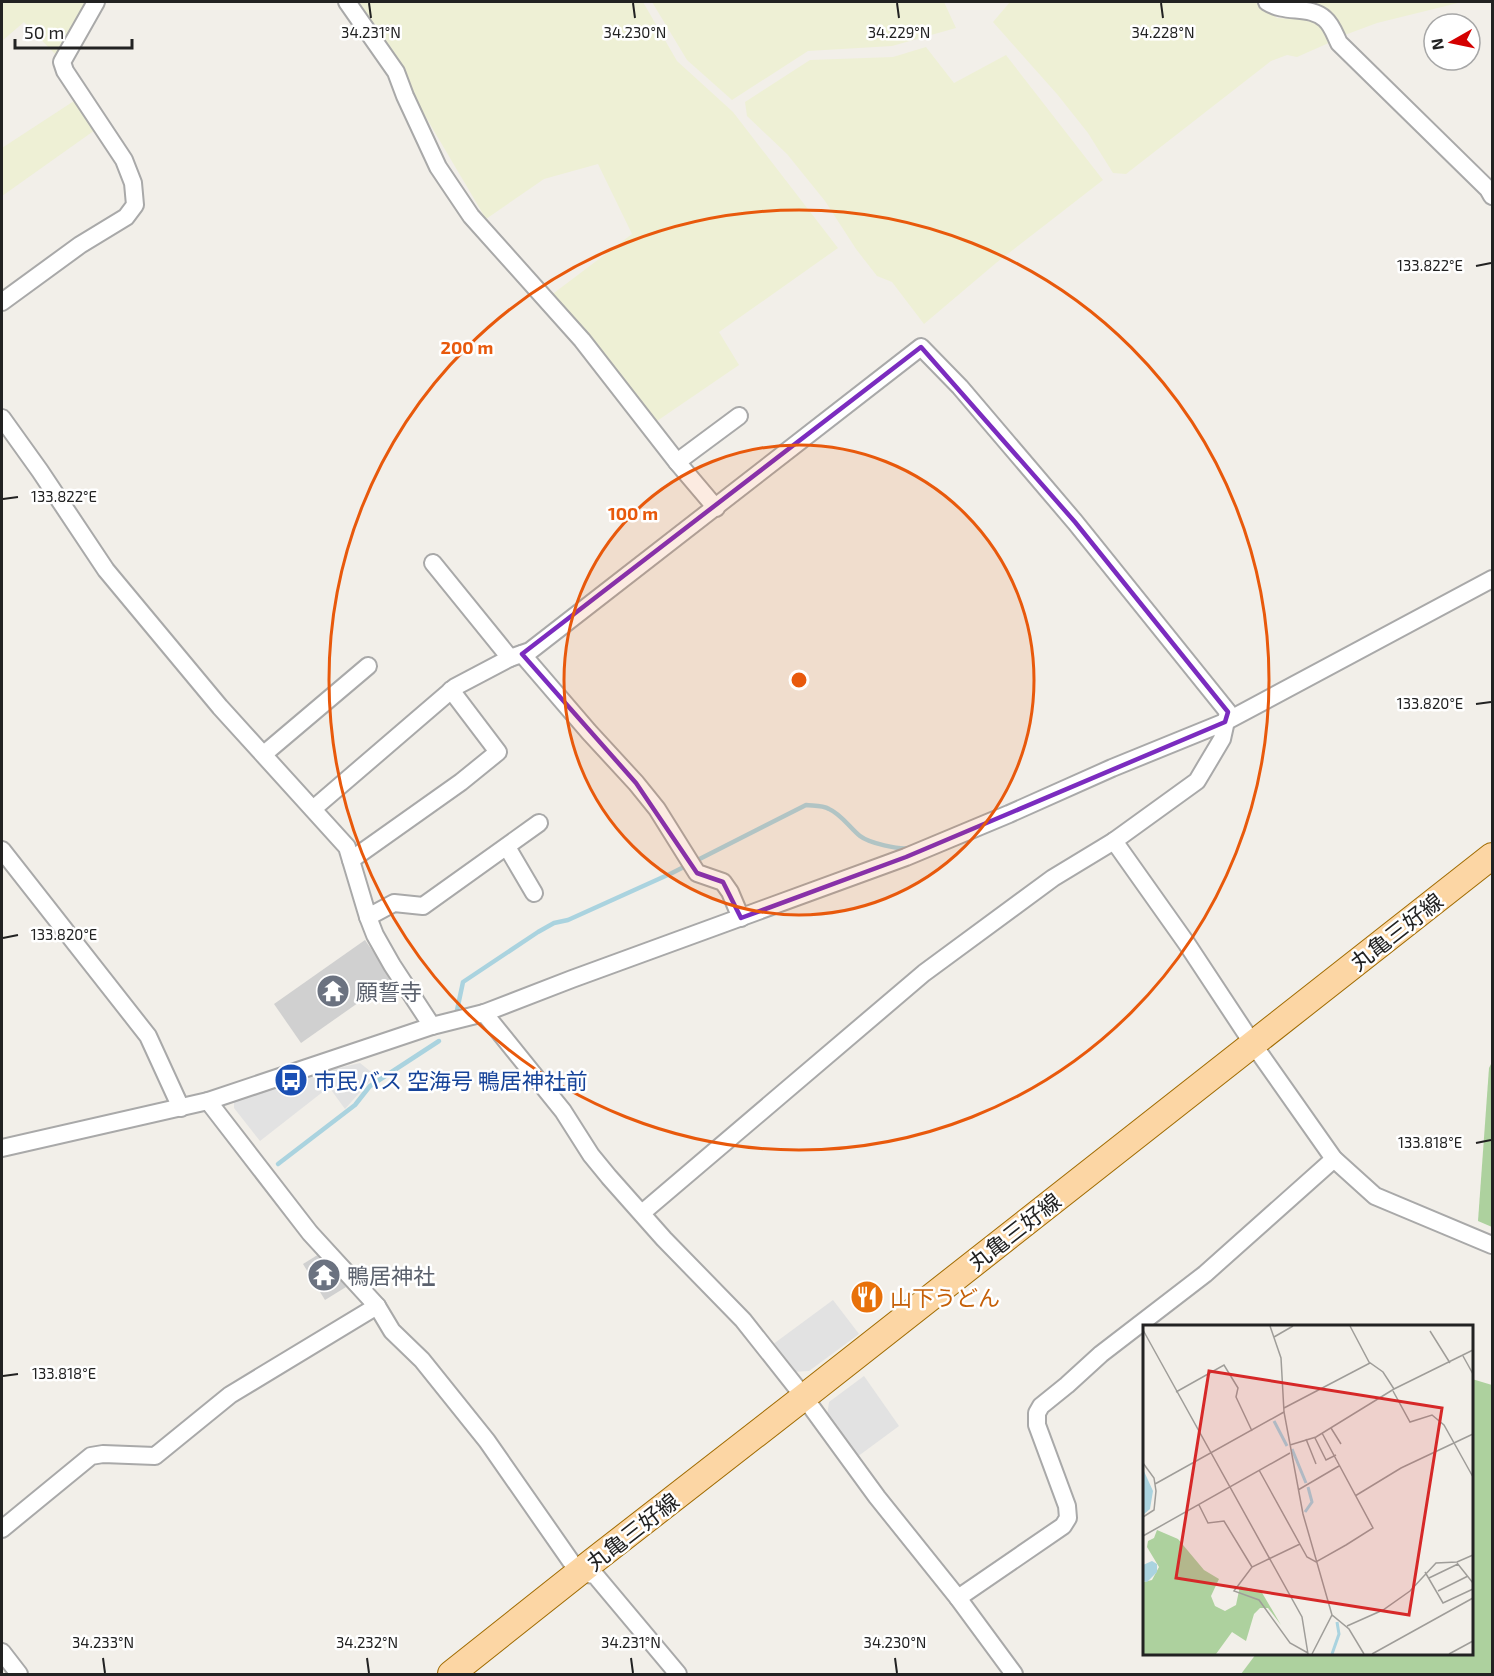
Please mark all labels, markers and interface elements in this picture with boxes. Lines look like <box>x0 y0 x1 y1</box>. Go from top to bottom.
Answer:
scale bar <box>15 12 132 50</box>
north arrow <box>1422 12 1482 72</box>
text: 50 m <box>24 21 64 43</box>
text: 34.231°N <box>341 23 401 41</box>
text: 34.230°N <box>604 23 666 41</box>
text: 34.229°N <box>868 23 930 41</box>
text: 34.228°N <box>1132 23 1195 41</box>
text: N <box>1426 37 1447 52</box>
text: 133.822°E <box>1397 256 1463 274</box>
text: 200 m <box>441 336 493 358</box>
text: 133.822°E <box>31 487 97 505</box>
text: 100 m <box>608 502 658 524</box>
centre of rings <box>789 670 809 690</box>
text: 133.820°E <box>1397 694 1463 712</box>
street label: 丸亀三好線 <box>1345 887 1447 975</box>
text: 133.820°E <box>31 925 97 943</box>
temple icon: 願誓寺 <box>315 973 351 1009</box>
place label: 願誓寺 <box>356 978 422 1004</box>
bus stop icon: 市民バス 空海号 鴨居神社前 <box>273 1062 309 1098</box>
place label: 市民バス 空海号 鴨居神社前 <box>314 1067 588 1093</box>
text: 133.818°E <box>1398 1133 1462 1151</box>
street label: 丸亀三好線 <box>963 1187 1065 1275</box>
temple icon: 鴨居神社 <box>306 1257 342 1293</box>
place label: 鴨居神社 <box>347 1262 435 1288</box>
restaurant icon: 山下うどん <box>849 1279 885 1315</box>
place label: 山下うどん <box>890 1284 1000 1310</box>
inset map <box>1143 1325 1473 1655</box>
text: 133.818°E <box>32 1364 96 1382</box>
street label: 丸亀三好線 <box>581 1487 683 1575</box>
text: 34.233°N <box>72 1633 134 1651</box>
text: 34.232°N <box>336 1633 398 1651</box>
text: 34.231°N <box>601 1633 661 1651</box>
text: 34.230°N <box>864 1633 926 1651</box>

